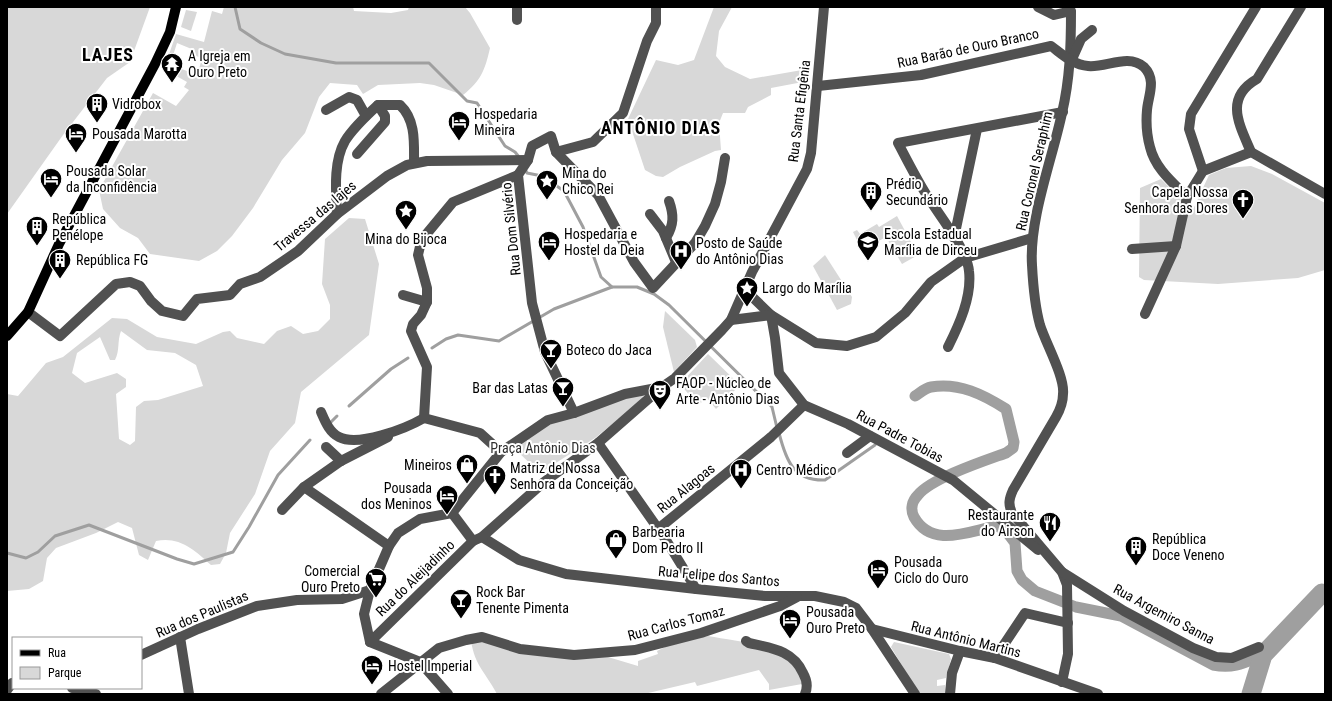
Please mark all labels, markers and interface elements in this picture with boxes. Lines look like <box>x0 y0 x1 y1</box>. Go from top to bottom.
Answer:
street label: Rua Barão de Ouro Branco <box>896 25 1040 71</box>
district label: LAJES <box>82 44 134 65</box>
place label: A Igreja em Ouro Preto <box>188 48 251 80</box>
temple icon: A Igreja em Ouro Preto <box>159 51 185 84</box>
street label: Rua Santa Efigênia <box>785 59 813 163</box>
building icon: Vidrobox <box>84 91 110 124</box>
place label: Vidrobox <box>112 96 161 112</box>
place label: Hospedaria Mineira <box>474 106 537 138</box>
hotel icon: Hospedaria Mineira <box>446 109 472 142</box>
street label: Rua Coronel Seraphim <box>1012 110 1056 232</box>
district label: ANTÔNIO DIAS <box>601 117 721 138</box>
hotel icon: Pousada Marotta <box>63 121 89 154</box>
place label: Pousada Marotta <box>92 126 187 142</box>
place label: Pousada Solar da Inconfidência <box>66 163 157 195</box>
place label: Mina do Chico Rei <box>562 165 614 197</box>
hotel icon: Pousada Solar da Inconfidência <box>38 166 64 199</box>
place icon: Mina do Chico Rei <box>534 168 560 201</box>
place label: Prédio Secundário <box>886 176 948 208</box>
street label: Travessa das lajes <box>271 177 359 255</box>
building icon: Prédio Secundário <box>858 179 884 212</box>
street label: Rua Dom Silvério <box>498 182 524 276</box>
place label: Capela Nossa Senhora das Dores <box>1124 184 1228 216</box>
church icon: Capela Nossa Senhora das Dores <box>1230 187 1256 220</box>
place icon: Mina do Bijoca <box>393 198 419 231</box>
place label: República Penélope <box>52 211 106 243</box>
building icon: República Penélope <box>24 214 50 247</box>
place label: Hospedaria e Hostel da Deia <box>564 226 645 258</box>
place label: Escola Estadual Marília de Dirceu <box>884 226 977 258</box>
hotel icon: Hospedaria e Hostel da Deia <box>536 229 562 262</box>
school or university icon: Escola Estadual Marília de Dirceu <box>855 229 881 262</box>
place label: Mina do Bijoca <box>365 231 447 247</box>
place label: Posto de Saúde do Antônio Dias <box>696 235 784 267</box>
hospital icon: Posto de Saúde do Antônio Dias <box>668 238 694 271</box>
building icon: República FG <box>47 247 73 280</box>
place label: República FG <box>76 252 148 268</box>
place icon: Largo do Marília <box>734 275 760 308</box>
place label: Largo do Marília <box>762 280 852 296</box>
bar icon: Boteco do Jaca <box>538 337 564 370</box>
place label: Boteco do Jaca <box>566 342 652 358</box>
bar icon: Bar das Latas <box>550 375 576 408</box>
place label: FAOP - Núcleo de Arte - Antônio Dias <box>676 375 780 407</box>
theatre icon: FAOP - Núcleo de Arte - Antônio Dias <box>647 378 673 411</box>
place label: Bar das Latas <box>472 380 548 396</box>
street label: Rua Padre Tobias <box>854 406 946 466</box>
park label: Praça Antônio Dias <box>490 440 596 456</box>
shop icon: Mineiros <box>454 452 480 485</box>
place label: Mineiros <box>404 457 452 473</box>
hospital icon: Centro Médico <box>728 457 754 490</box>
place label: Matriz de Nossa Senhora da Conceição <box>510 460 633 492</box>
street label: Rua Alagoas <box>654 460 718 516</box>
place label: Centro Médico <box>756 462 837 478</box>
church icon: Matriz de Nossa Senhora da Conceição <box>482 463 508 496</box>
place label: Pousada dos Meninos <box>361 480 432 512</box>
hotel icon: Pousada dos Meninos <box>434 483 460 516</box>
place label: Restaurante do Airson <box>968 507 1034 539</box>
restaurant icon: Restaurante do Airson <box>1037 510 1063 543</box>
place label: Barbearia Dom Pedro II <box>632 524 703 556</box>
shop icon: Barbearia Dom Pedro II <box>603 527 629 560</box>
place label: República Doce Veneno <box>1152 531 1225 563</box>
building icon: República Doce Veneno <box>1123 534 1149 567</box>
street label: Rua do Aleijadinho <box>372 536 458 620</box>
place label: Pousada Ciclo do Ouro <box>894 554 969 586</box>
hotel icon: Pousada Ciclo do Ouro <box>865 557 891 590</box>
place label: Comercial Ouro Preto <box>301 563 360 595</box>
street label: Rua Felipe dos Santos <box>657 563 781 589</box>
supermarket icon: Comercial Ouro Preto <box>363 566 389 599</box>
street label: Rua Argemiro Sanna <box>1111 581 1217 647</box>
place label: Rock Bar Tenente Pimenta <box>476 584 569 616</box>
street label: Rua dos Paulistas <box>153 587 251 641</box>
bar icon: Rock Bar Tenente Pimenta <box>448 587 474 620</box>
street label: Rua Carlos Tomaz <box>626 602 726 644</box>
place label: Pousada Ouro Preto <box>806 604 865 636</box>
hotel icon: Pousada Ouro Preto <box>777 607 803 640</box>
street label: Rua Antônio Martins <box>909 618 1023 660</box>
legend <box>12 637 142 689</box>
text: Rua <box>48 646 66 660</box>
hotel icon: Hostel Imperial <box>359 653 385 686</box>
place label: Hostel Imperial <box>388 658 472 674</box>
text: Parque <box>48 666 82 680</box>

